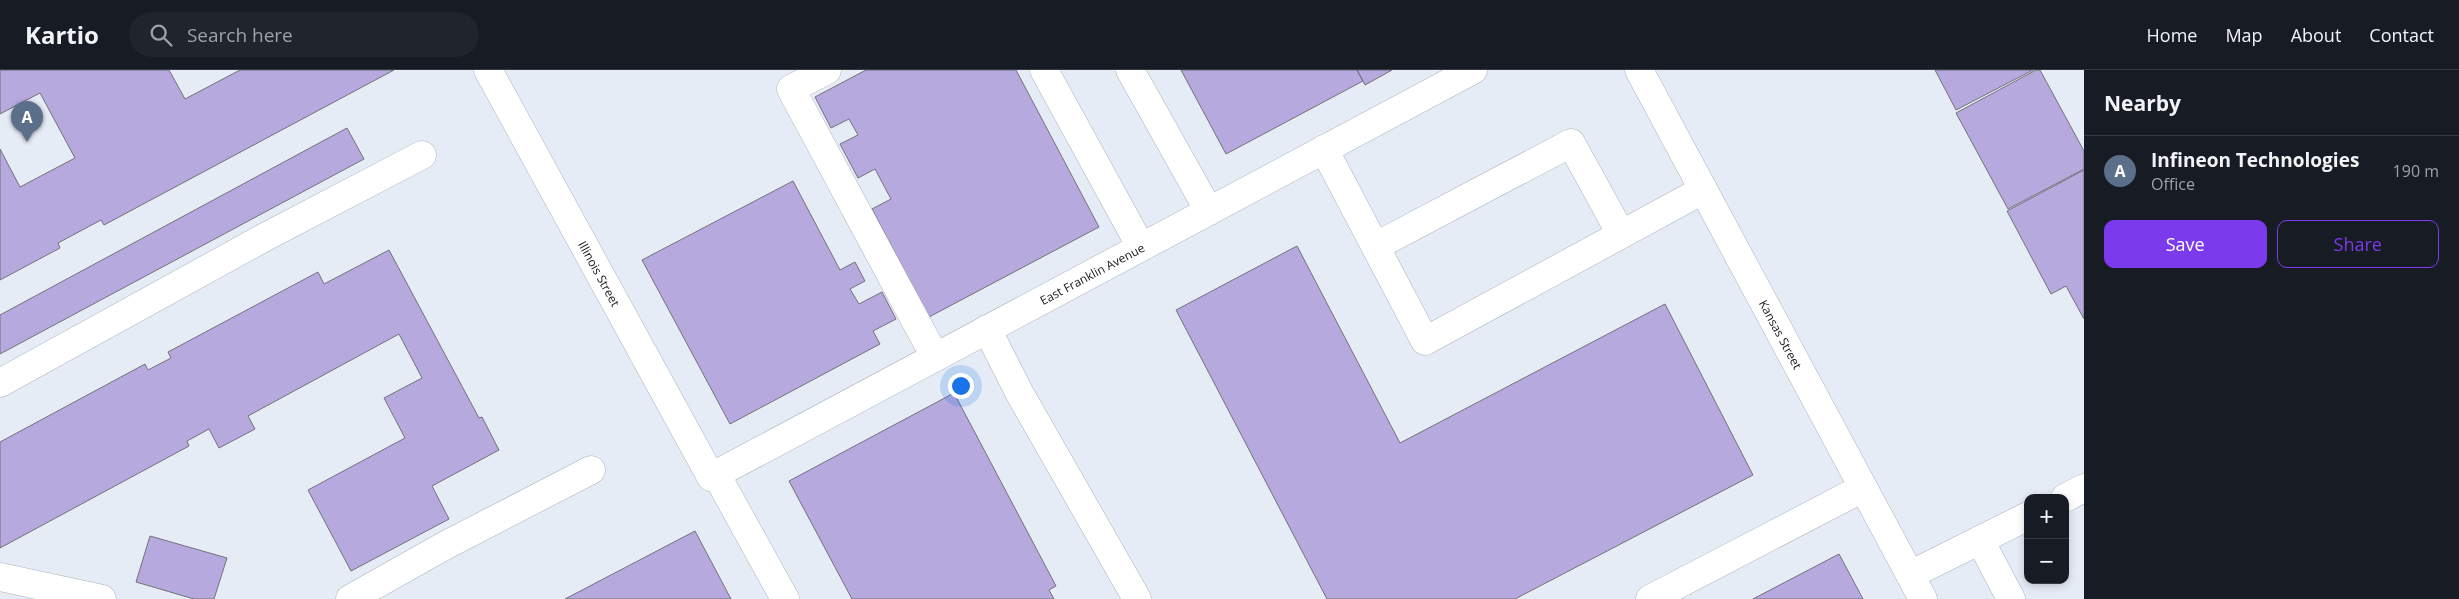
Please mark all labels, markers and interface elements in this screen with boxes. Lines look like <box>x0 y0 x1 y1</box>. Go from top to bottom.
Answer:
search box <box>129 12 479 57</box>
text: Kartio <box>25 18 99 51</box>
icon: search <box>147 21 175 49</box>
text: Search here <box>187 22 293 48</box>
text: Home <box>2147 23 2197 47</box>
text: Map <box>2225 23 2263 47</box>
text: About <box>2291 23 2341 47</box>
text: Contact <box>2369 23 2434 47</box>
text: Nearby <box>2104 89 2181 117</box>
pin: A <box>11 101 43 142</box>
text: Infineon Technologies <box>2151 147 2359 173</box>
text: A <box>2114 160 2126 182</box>
text: 190 m <box>2393 160 2439 182</box>
text: Office <box>2151 173 2195 195</box>
button: Save <box>2104 220 2267 268</box>
button: Share <box>2277 220 2439 268</box>
street label: Illinois Street <box>575 238 624 309</box>
street label: East Franklin Avenue <box>1037 239 1147 308</box>
street label: Kansas Street <box>1755 297 1806 372</box>
your location <box>948 373 974 399</box>
map controls <box>2024 494 2069 584</box>
button: + <box>2024 494 2069 539</box>
button: − <box>2024 539 2069 584</box>

